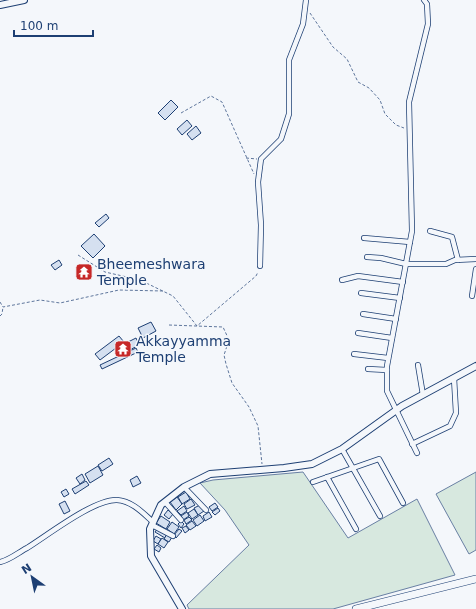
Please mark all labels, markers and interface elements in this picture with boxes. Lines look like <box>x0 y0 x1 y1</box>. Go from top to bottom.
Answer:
scale bar <box>14 12 93 38</box>
text: 100 m <box>20 19 58 33</box>
place label: Bheemeshwara Temple <box>96 256 206 288</box>
temple icon: Bheemeshwara Temple <box>74 262 94 282</box>
place label: Akkayyamma Temple <box>135 333 231 365</box>
temple icon: Akkayyamma Temple <box>113 339 133 359</box>
north arrow <box>12 557 52 597</box>
text: N <box>19 561 34 577</box>

